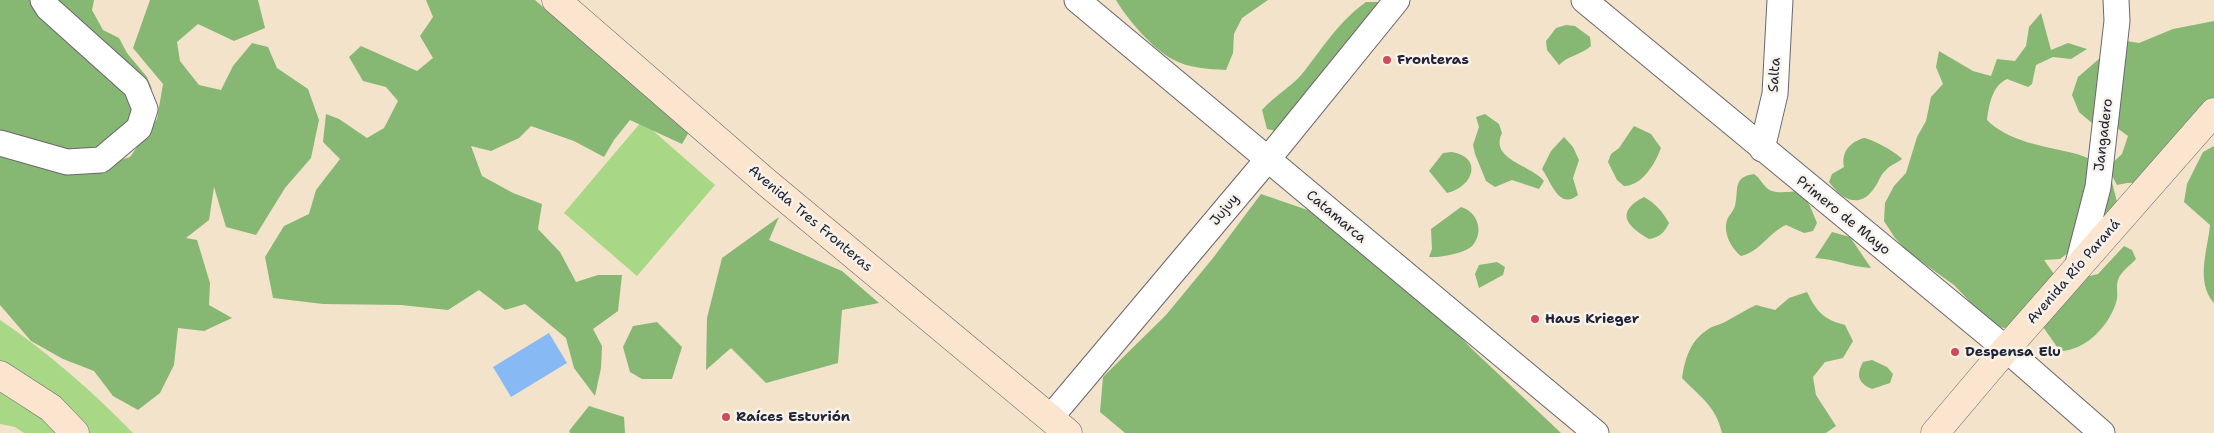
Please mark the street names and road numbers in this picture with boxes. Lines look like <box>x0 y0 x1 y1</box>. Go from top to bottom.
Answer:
street label: Salta <box>1765 57 1785 93</box>
street label: Jangadero <box>2091 98 2117 172</box>
street label: Avenida Tres Fronteras <box>744 162 876 276</box>
street label: Primero de Mayo <box>1793 173 1893 259</box>
street label: Catamarca <box>1303 187 1369 247</box>
street label: Jujuy <box>1207 191 1243 229</box>
street label: Avenida Río Paraná <box>2024 216 2124 328</box>

